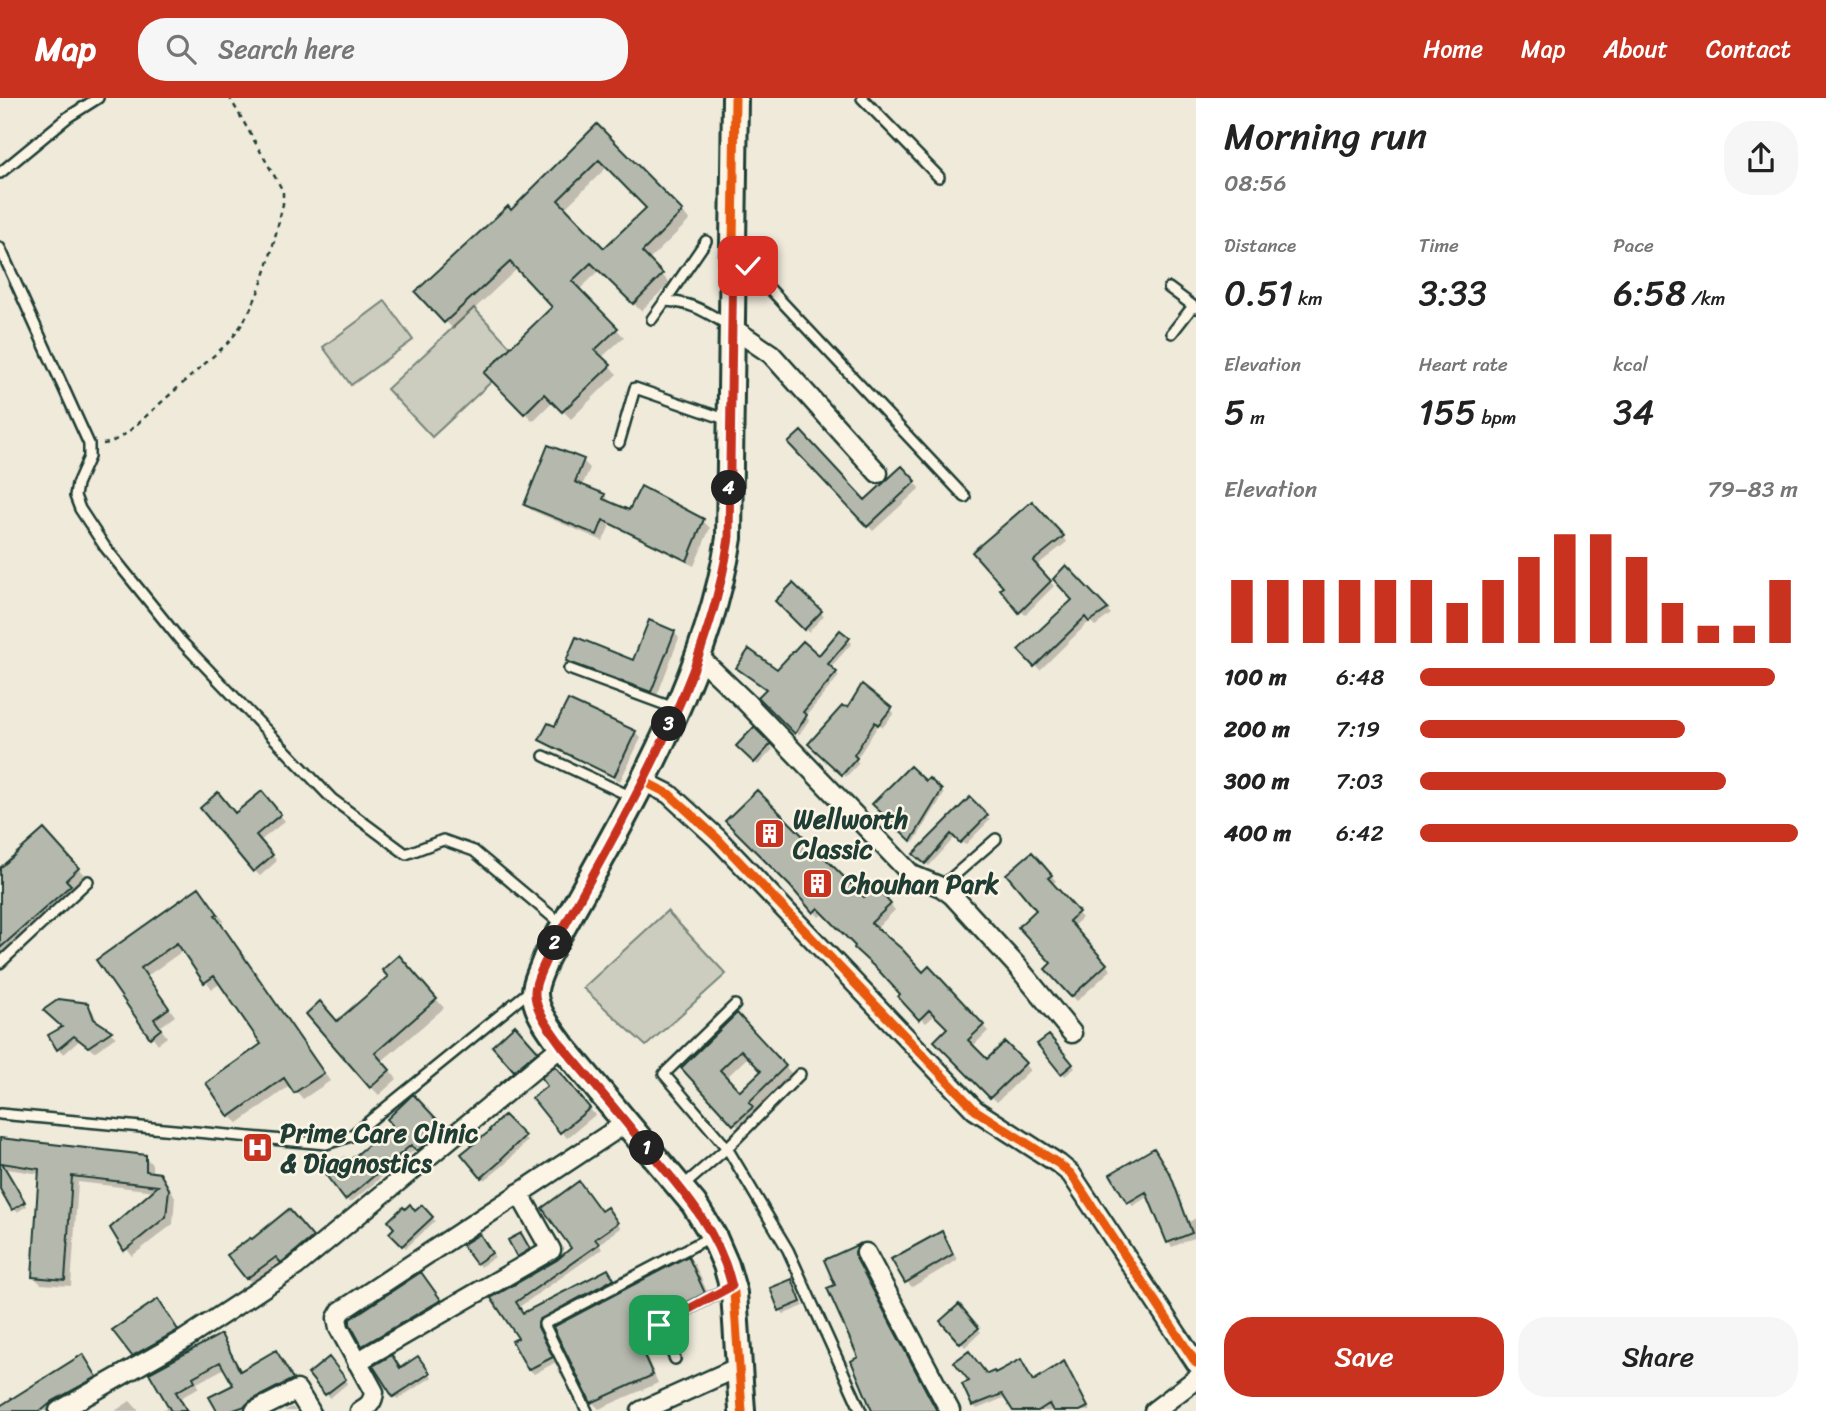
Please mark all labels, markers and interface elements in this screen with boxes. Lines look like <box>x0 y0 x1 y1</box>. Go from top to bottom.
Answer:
search box <box>138 18 628 81</box>
text: Map <box>35 20 96 78</box>
text: Search here <box>218 26 355 72</box>
text: Home <box>1423 28 1483 70</box>
text: Map <box>1521 28 1565 70</box>
text: About <box>1603 28 1668 70</box>
text: Contact <box>1706 28 1791 70</box>
icon: search <box>162 30 200 68</box>
text: Morning run <box>1224 103 1427 170</box>
button: share <box>1724 121 1798 195</box>
text: 08:56 <box>1224 163 1286 204</box>
text: Distance <box>1224 229 1296 262</box>
text: Time <box>1419 229 1459 262</box>
text: Pace <box>1613 229 1654 262</box>
pin <box>718 236 778 296</box>
icon: check <box>729 247 767 285</box>
text: 0.51 <box>1224 262 1293 324</box>
text: 3:33 <box>1419 262 1487 324</box>
text: 6:58 <box>1613 262 1686 324</box>
text: km <box>1293 282 1323 315</box>
text: /km <box>1686 282 1725 315</box>
text: Elevation <box>1224 348 1301 381</box>
text: Heart rate <box>1419 348 1508 381</box>
text: kcal <box>1613 348 1648 381</box>
text: 5 <box>1224 381 1245 443</box>
text: 155 <box>1419 381 1476 443</box>
text: 34 <box>1613 381 1654 443</box>
text: m <box>1245 401 1265 434</box>
text: bpm <box>1476 401 1516 434</box>
text: Elevation <box>1224 469 1317 510</box>
text: 79–83 m <box>1708 469 1798 510</box>
pin: 4 <box>712 470 746 506</box>
text: 4 <box>723 471 734 504</box>
text: 100 m <box>1224 657 1287 698</box>
text: 6:48 <box>1336 657 1384 698</box>
pin: 3 <box>652 706 686 742</box>
text: 3 <box>663 707 674 740</box>
text: 200 m <box>1224 709 1290 750</box>
text: 7:19 <box>1336 709 1380 750</box>
text: 300 m <box>1224 761 1289 802</box>
text: 7:03 <box>1336 761 1383 802</box>
place label: Wellworth Classic <box>792 796 908 872</box>
text: 400 m <box>1224 813 1291 854</box>
text: 6:42 <box>1336 813 1384 854</box>
building icon: Wellworth Classic <box>753 817 787 851</box>
place label: Chouhan Park <box>840 861 999 907</box>
building icon: Chouhan Park <box>801 867 835 901</box>
pin: 2 <box>538 926 572 960</box>
text: 2 <box>549 926 560 959</box>
place label: Prime Care Clinic & Diagnostics <box>280 1110 479 1186</box>
pin: 1 <box>630 1130 664 1166</box>
hospital icon: Prime Care Clinic & Diagnostics <box>240 1131 274 1165</box>
text: 1 <box>642 1131 651 1164</box>
pin <box>629 1295 689 1355</box>
icon: arrive <box>640 1306 678 1344</box>
button: Save <box>1224 1317 1504 1397</box>
button: Share <box>1518 1317 1798 1397</box>

